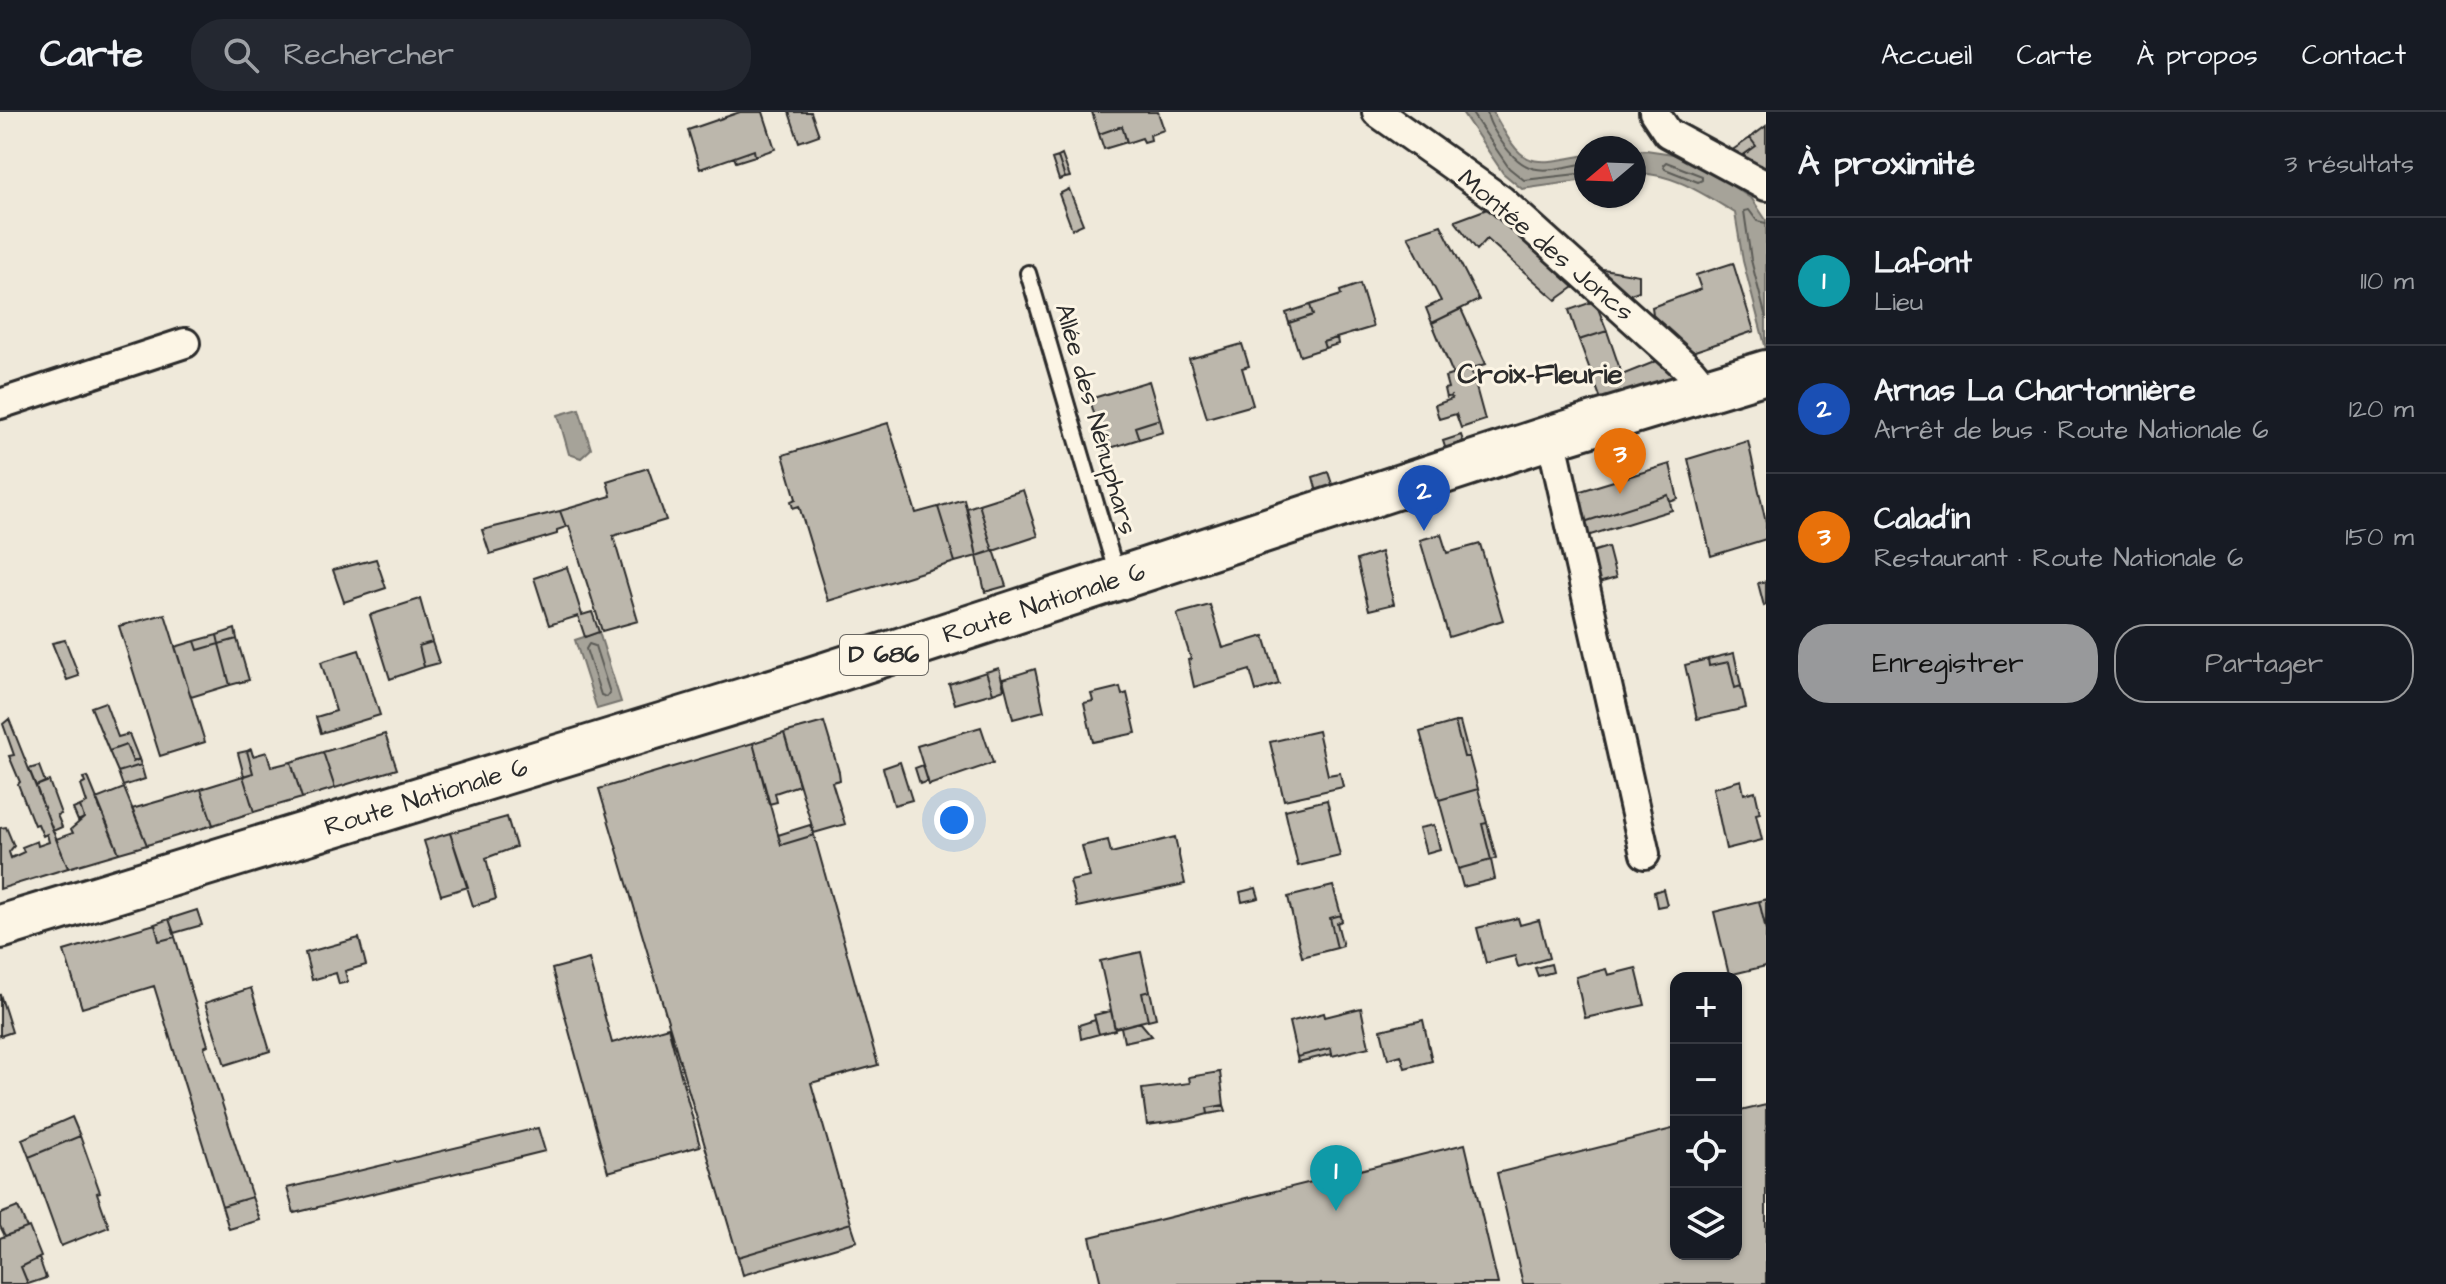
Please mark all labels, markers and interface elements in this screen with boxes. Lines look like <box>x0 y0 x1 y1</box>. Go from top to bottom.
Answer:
search box <box>191 19 751 91</box>
text: Carte <box>40 29 143 81</box>
icon: search <box>219 33 263 77</box>
text: Rechercher <box>283 34 454 76</box>
text: Accueil <box>1881 36 1972 75</box>
text: Carte <box>2016 36 2092 75</box>
text: À propos <box>2136 36 2258 75</box>
text: Contact <box>2302 36 2406 75</box>
north arrow <box>1574 136 1646 208</box>
text: À proximité <box>1798 140 1975 188</box>
text: 3 résultats <box>2284 146 2414 182</box>
street label: Montée des Joncs <box>1450 161 1642 329</box>
text: Lafont <box>1874 242 1972 284</box>
text: 1 <box>1822 263 1826 299</box>
text: 110 m <box>2360 263 2414 299</box>
text: Lieu <box>1874 284 1923 320</box>
street label: Allée des Nénuphars <box>1046 299 1146 539</box>
district label: Croix-Fleurie <box>1457 355 1623 394</box>
text: Arnas La Chartonnière <box>1874 370 2196 412</box>
text: 2 <box>1817 391 1831 427</box>
text: 120 m <box>2349 391 2414 427</box>
text: Arrêt de bus · Route Nationale 6 <box>1874 412 2269 448</box>
pin: 3 <box>1594 428 1646 494</box>
pin: 2 <box>1398 465 1450 531</box>
text: Calad'in <box>1874 498 1970 540</box>
text: 3 <box>1817 519 1831 555</box>
text: 150 m <box>2345 519 2414 555</box>
text: Restaurant · Route Nationale 6 <box>1874 540 2243 576</box>
street label: Route Nationale 6 <box>938 553 1150 653</box>
button: Enregistrer <box>1798 624 2098 703</box>
button: Partager <box>2114 624 2414 703</box>
road number: D 686 <box>840 635 928 675</box>
street label: Route Nationale 6 <box>320 749 532 845</box>
your location <box>934 800 974 840</box>
map controls <box>1670 972 1742 1260</box>
button: + <box>1670 972 1742 1044</box>
button: − <box>1670 1044 1742 1116</box>
button: locate <box>1670 1116 1742 1188</box>
pin: 1 <box>1310 1145 1362 1211</box>
button: layers <box>1670 1188 1742 1260</box>

